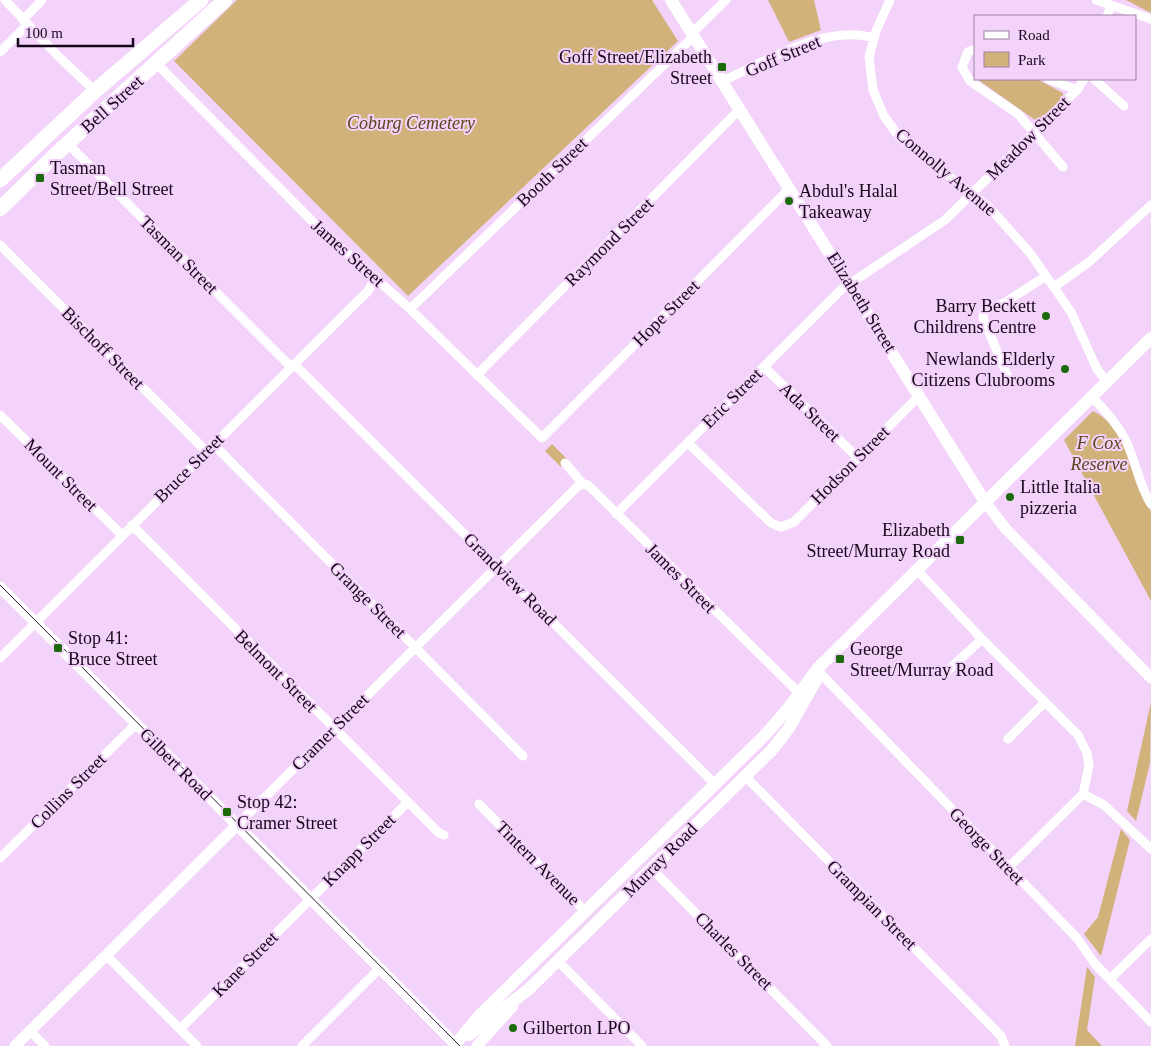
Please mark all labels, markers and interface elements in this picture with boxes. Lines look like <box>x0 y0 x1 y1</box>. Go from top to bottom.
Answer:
scale bar <box>18 15 132 47</box>
legend <box>974 15 1136 80</box>
text: 100 m <box>25 25 63 41</box>
text: Road <box>1018 27 1050 43</box>
street label: Goff Street <box>742 31 824 81</box>
place label: Goff Street/Elizabeth Street <box>559 47 712 88</box>
text: Park <box>1018 52 1046 68</box>
marker: Goff Street/Elizabeth Street <box>716 61 728 73</box>
street label: Bell Street <box>77 71 147 137</box>
street label: Meadow Street <box>982 92 1074 184</box>
park label: Coburg Cemetery <box>347 113 475 133</box>
street label: Connolly Avenue <box>892 124 1000 220</box>
street label: Booth Street <box>513 133 591 211</box>
place label: Tasman Street/Bell Street <box>50 158 173 199</box>
marker: Tasman Street/Bell Street <box>34 172 46 184</box>
place label: Abdul's Halal Takeaway <box>799 181 898 222</box>
street label: Raymond Street <box>561 194 657 290</box>
marker: Abdul's Halal Takeaway <box>783 195 795 207</box>
street label: Tasman Street <box>136 212 222 298</box>
street label: James Street <box>308 215 388 291</box>
street label: Elizabeth Street <box>823 248 901 356</box>
street label: Hope Street <box>629 276 703 350</box>
place label: Barry Beckett Childrens Centre <box>914 296 1036 337</box>
street label: Bischoff Street <box>58 303 148 393</box>
marker: Barry Beckett Childrens Centre <box>1040 310 1052 322</box>
place label: Newlands Elderly Citizens Clubrooms <box>912 349 1055 390</box>
marker: Newlands Elderly Citizens Clubrooms <box>1059 363 1071 375</box>
street label: Eric Street <box>698 364 766 432</box>
street label: Ada Street <box>776 378 844 446</box>
street label: Hodson Street <box>807 422 893 508</box>
street label: Bruce Street <box>150 429 228 507</box>
park label: F Cox Reserve <box>1070 433 1127 474</box>
street label: Mount Street <box>21 435 101 515</box>
place label: Little Italia pizzeria <box>1020 477 1100 518</box>
marker: Little Italia pizzeria <box>1004 491 1016 503</box>
place label: Elizabeth Street/Murray Road <box>807 520 950 561</box>
street label: Grandview Road <box>460 529 560 629</box>
marker: Elizabeth Street/Murray Road <box>954 534 966 546</box>
street label: James Street <box>642 539 720 617</box>
street label: Grange Street <box>326 558 410 642</box>
street label: Belmont Street <box>231 626 321 716</box>
place label: Stop 41: Bruce Street <box>68 628 157 669</box>
place label: George Street/Murray Road <box>850 639 993 680</box>
marker: Stop 41: Bruce Street <box>52 642 64 654</box>
marker: George Street/Murray Road <box>834 653 846 665</box>
street label: Cramer Street <box>287 689 373 775</box>
street label: Gilbert Road <box>136 724 216 804</box>
street label: Collins Street <box>26 749 110 833</box>
place label: Stop 42: Cramer Street <box>237 792 337 833</box>
street label: George Street <box>945 803 1029 889</box>
marker: Stop 42: Cramer Street <box>221 806 233 818</box>
street label: Knapp Street <box>319 810 399 890</box>
street label: Tintern Avenue <box>492 817 584 909</box>
street label: Murray Road <box>619 819 701 901</box>
street label: Grampian Street <box>823 856 921 954</box>
street label: Charles Street <box>691 908 777 994</box>
street label: Kane Street <box>208 927 282 1001</box>
place label: Gilberton LPO <box>523 1018 631 1038</box>
marker: Gilberton LPO <box>507 1022 519 1034</box>

